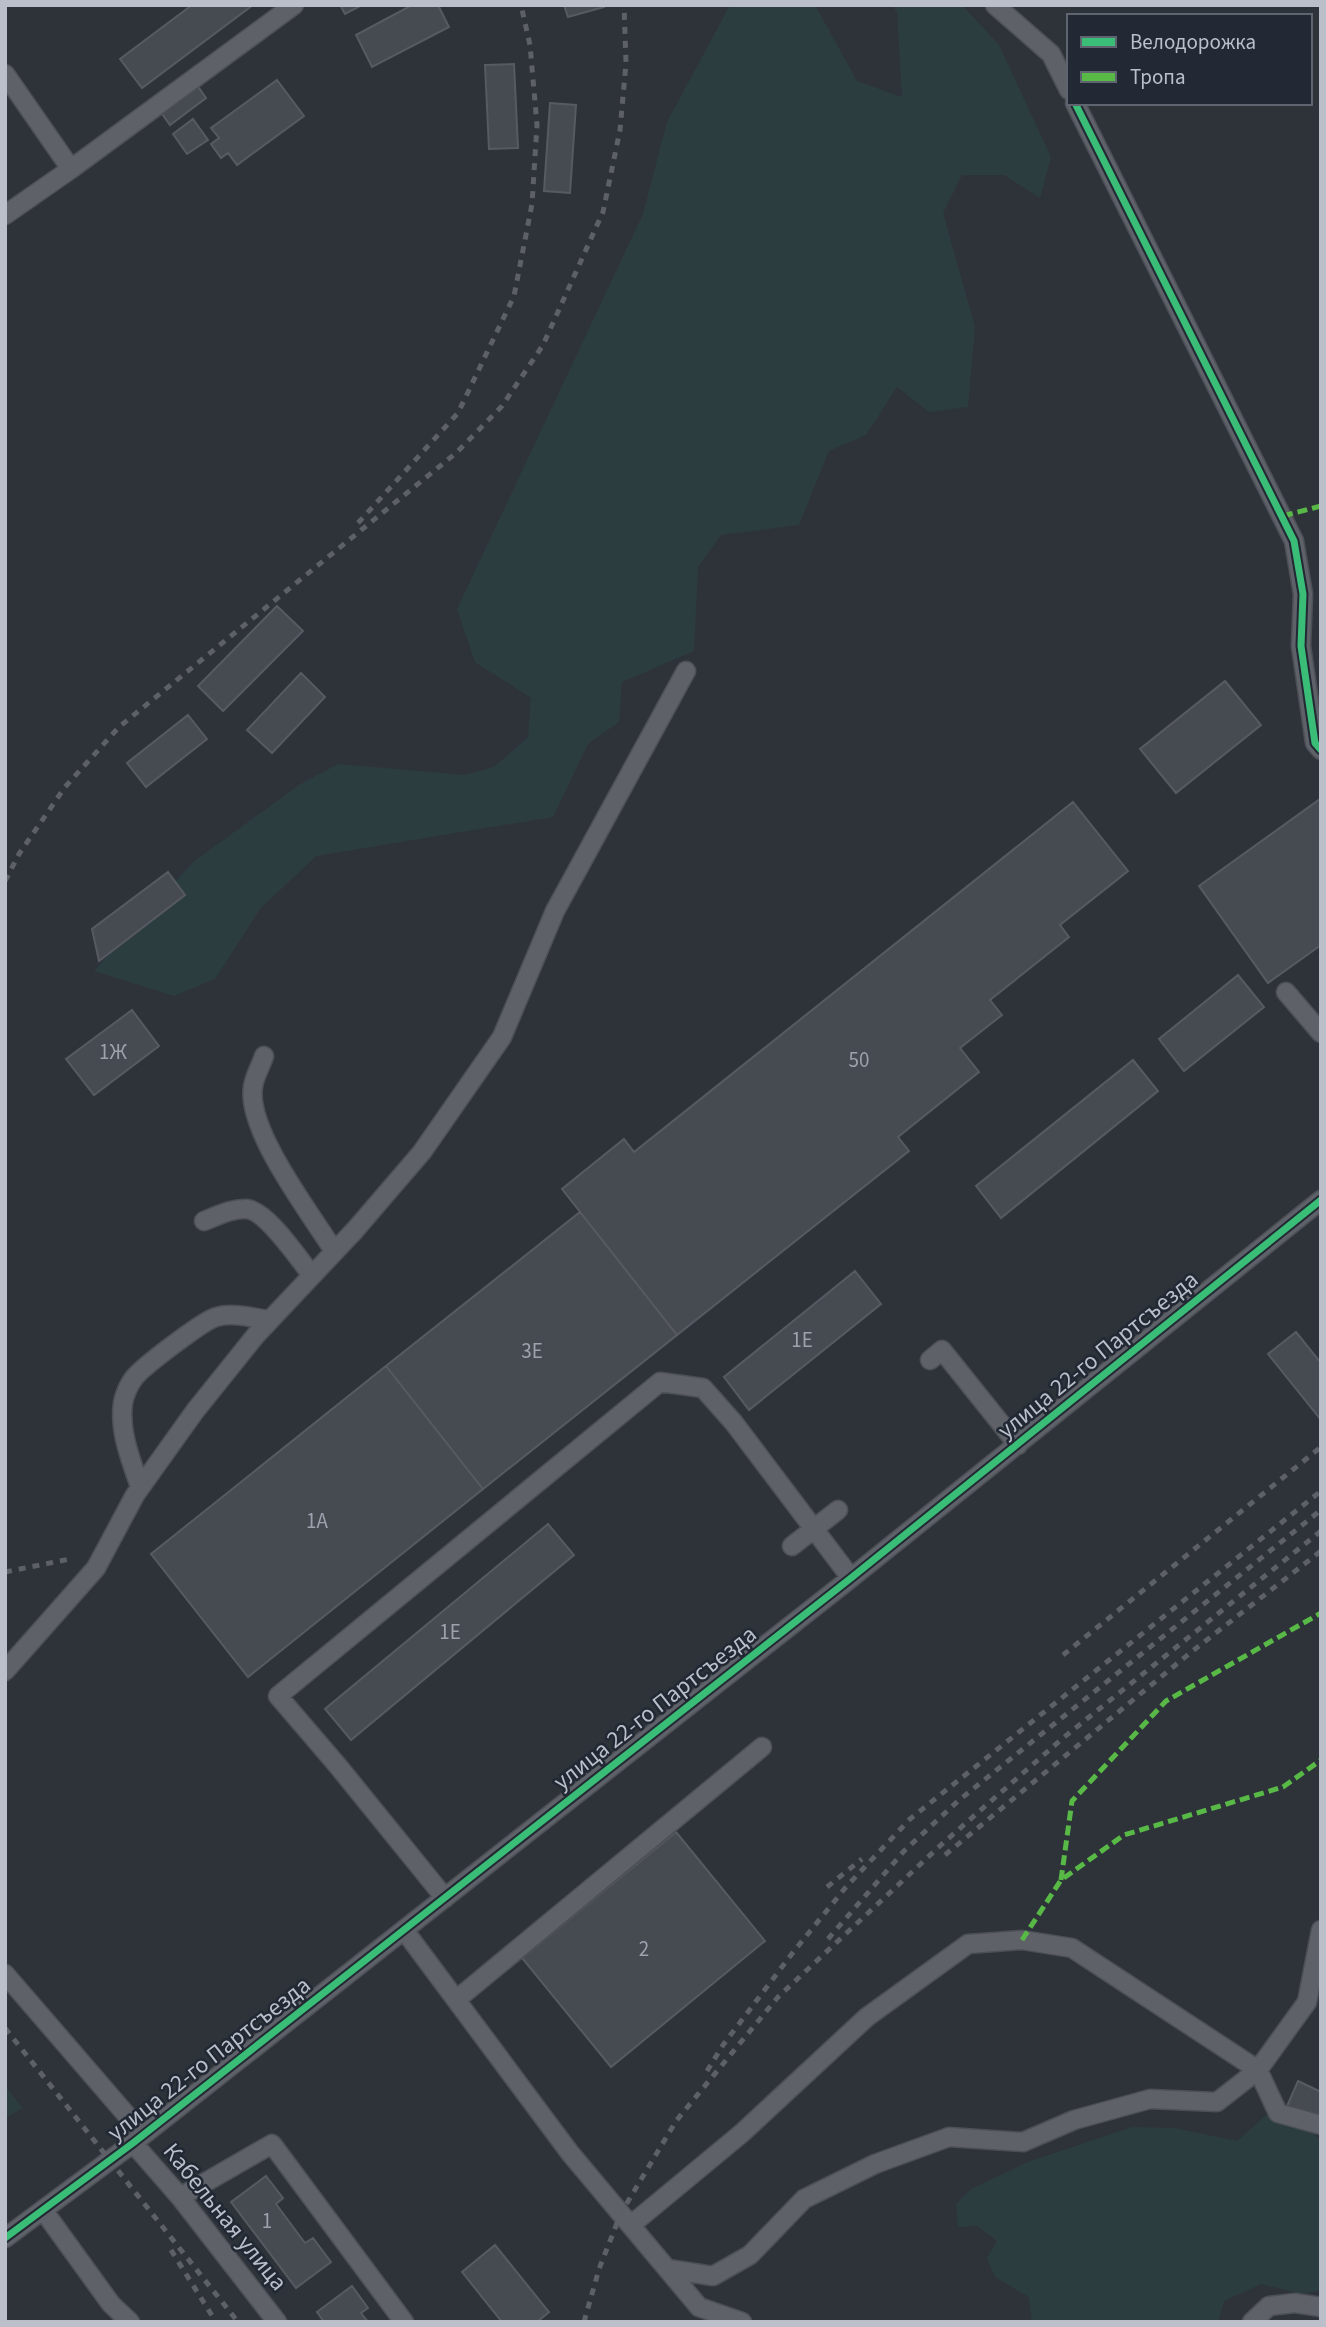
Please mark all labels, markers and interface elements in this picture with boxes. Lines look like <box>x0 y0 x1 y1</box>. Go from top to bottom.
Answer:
legend <box>1067 14 1312 105</box>
text: Велодорожка <box>1130 27 1256 57</box>
text: Тропа <box>1130 62 1186 92</box>
house number: 1Ж <box>99 1037 127 1067</box>
house number: 50 <box>849 1045 869 1075</box>
street label: улица 22-го Партсъезда <box>990 1263 1206 1447</box>
house number: 1Е <box>791 1325 813 1355</box>
house number: 3Е <box>521 1336 543 1366</box>
house number: 1А <box>306 1506 328 1536</box>
house number: 1Е <box>439 1617 461 1647</box>
street label: улица 22-го Партсъезда <box>546 1617 764 1799</box>
house number: 2 <box>639 1934 649 1964</box>
street label: улица 22-го Партсъезда <box>100 1968 318 2150</box>
street label: Кабельная улица <box>154 2136 296 2298</box>
house number: 1 <box>262 2206 272 2236</box>

